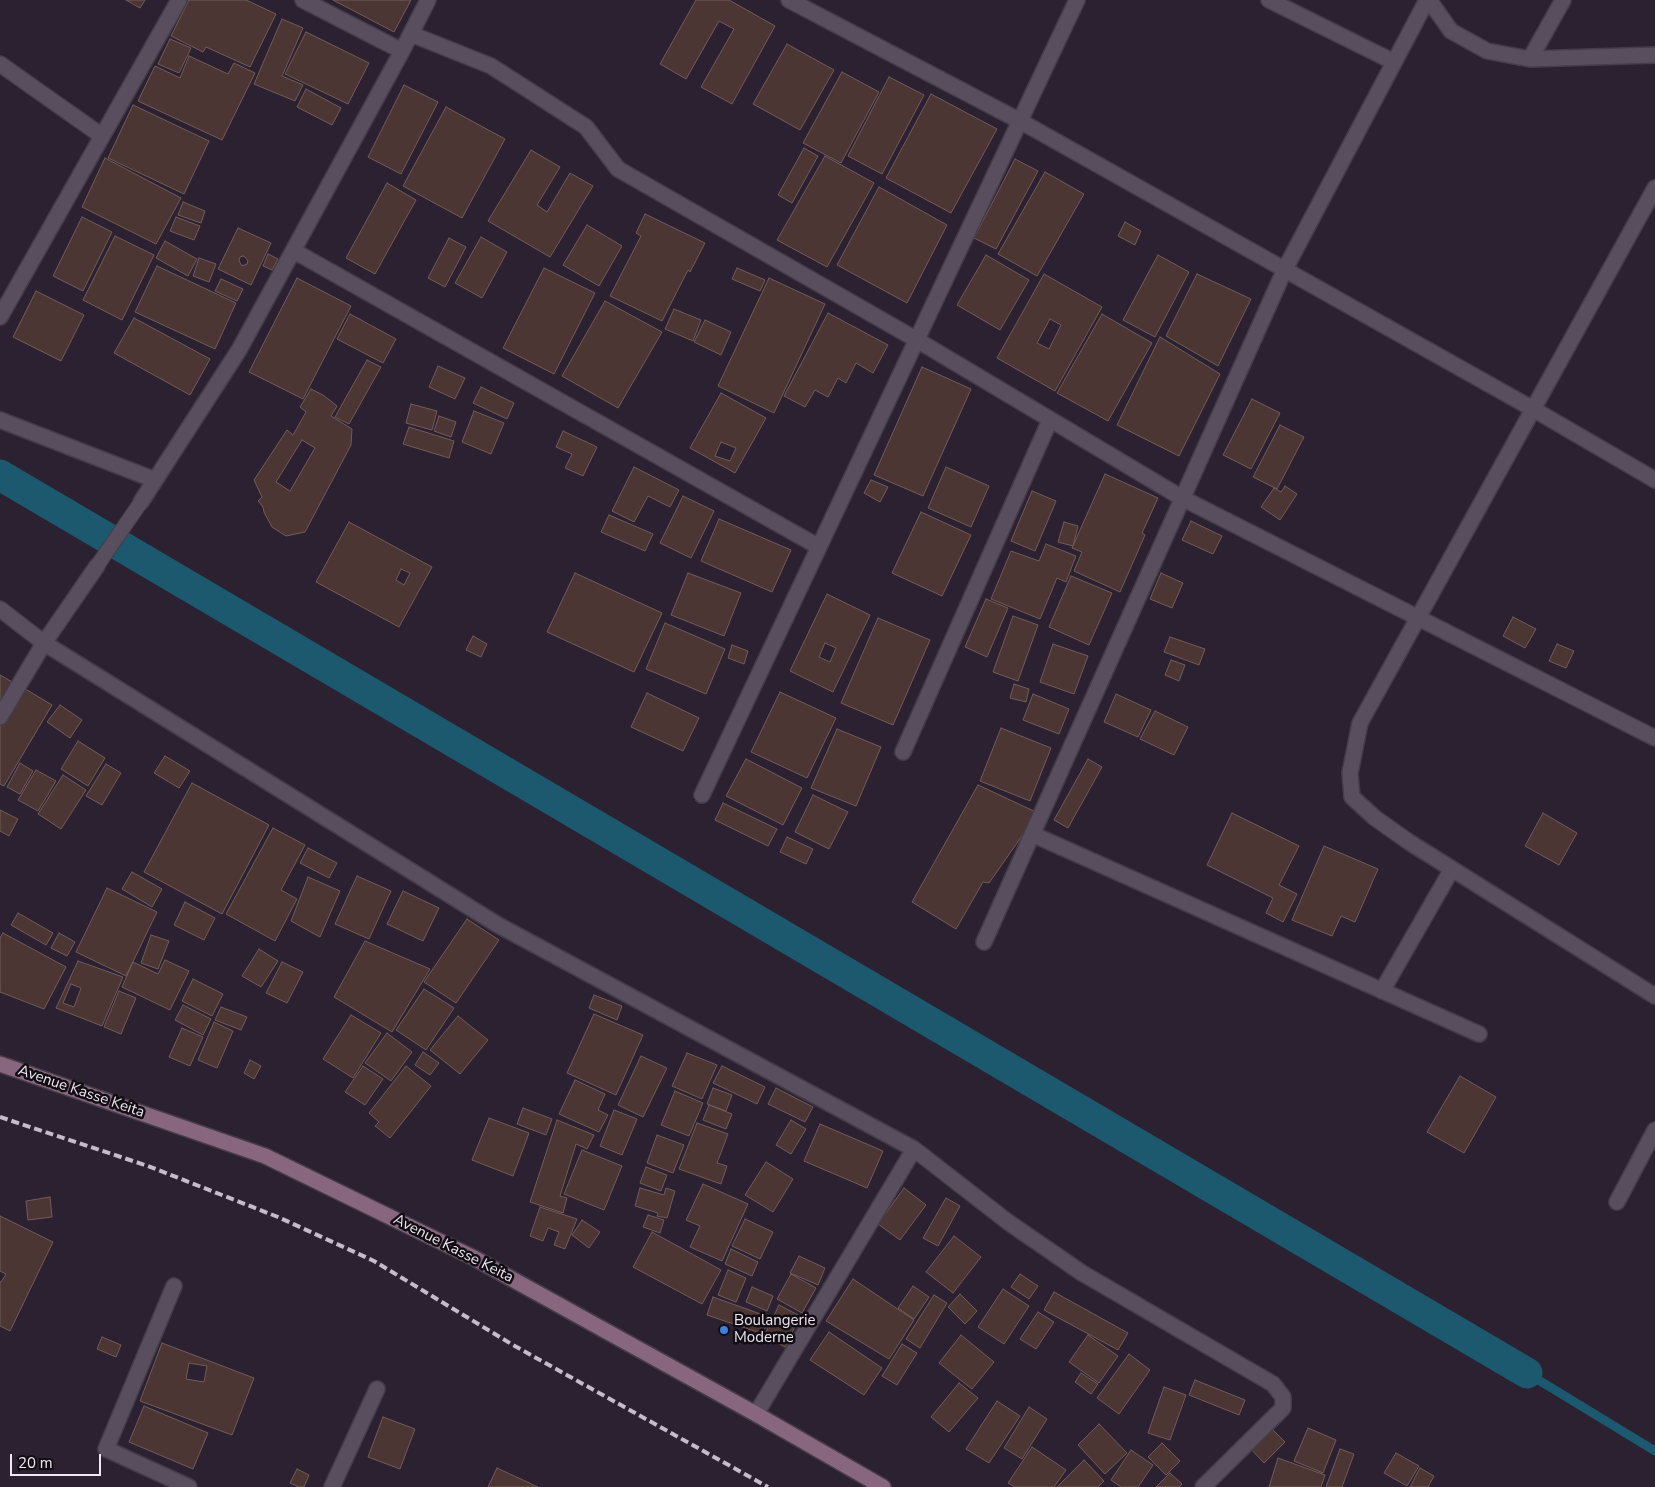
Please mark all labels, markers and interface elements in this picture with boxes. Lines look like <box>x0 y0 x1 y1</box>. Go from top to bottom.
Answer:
street label: Avenue Kasse Keita <box>15 1062 147 1122</box>
street label: Avenue Kasse Keita <box>390 1211 516 1287</box>
place label: Boulangerie Moderne <box>734 1312 815 1347</box>
marker: Boulangerie Moderne <box>718 1324 730 1336</box>
scale bar <box>12 1444 104 1476</box>
text: 20 m <box>18 1453 53 1473</box>

